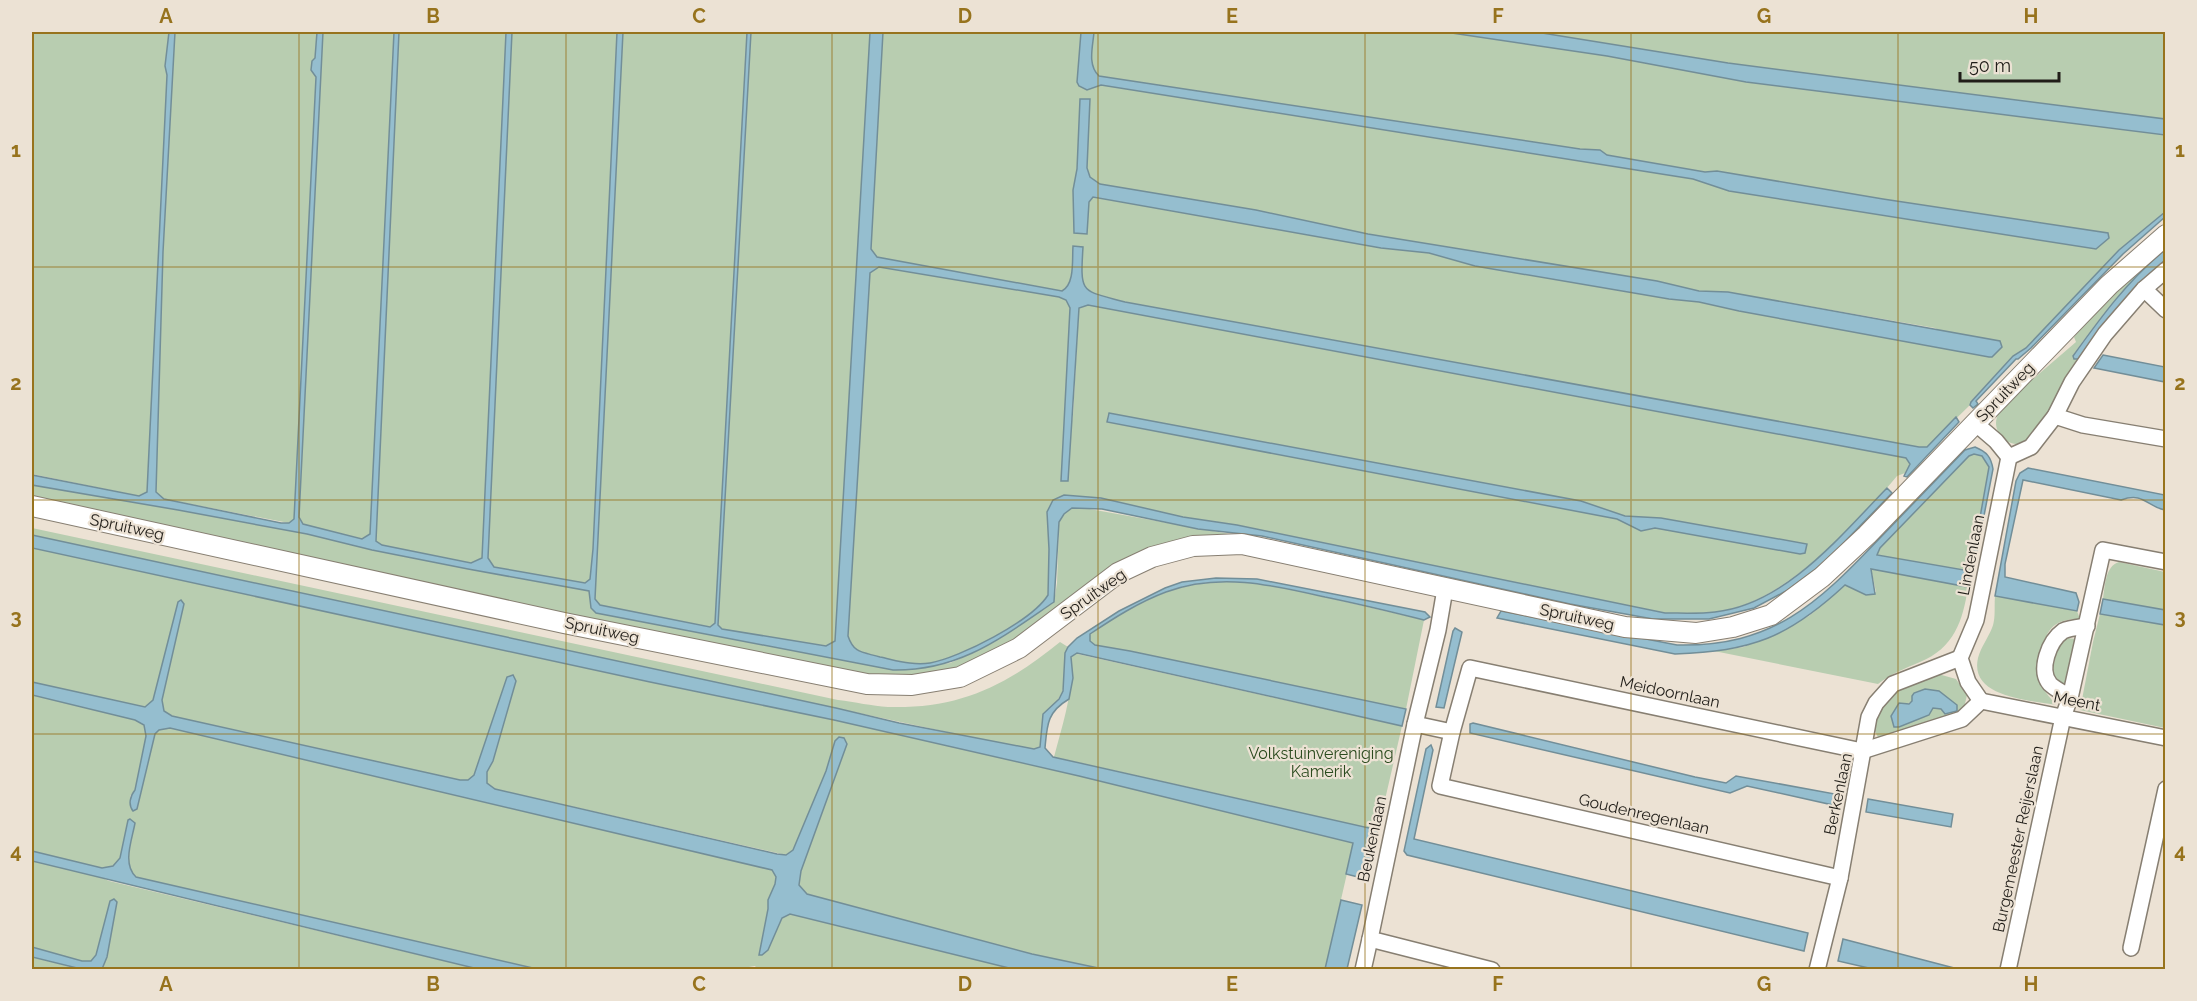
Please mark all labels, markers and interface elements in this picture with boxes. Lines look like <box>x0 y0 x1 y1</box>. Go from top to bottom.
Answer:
text: A <box>159 4 173 28</box>
text: B <box>426 4 440 28</box>
text: C <box>692 4 706 28</box>
text: D <box>958 4 972 28</box>
text: E <box>1226 4 1238 28</box>
text: F <box>1492 4 1504 28</box>
text: G <box>1757 4 1771 28</box>
text: H <box>2024 4 2038 28</box>
scale bar <box>1960 45 2059 83</box>
text: 50 m <box>1969 55 2011 76</box>
text: 1 <box>11 138 21 162</box>
text: 1 <box>2175 138 2185 162</box>
street label: Spruitweg <box>1972 358 2038 426</box>
text: 2 <box>10 371 22 395</box>
text: 2 <box>2174 371 2186 395</box>
street label: Spruitweg <box>88 510 166 544</box>
street label: Lindenlaan <box>1954 513 1988 597</box>
street label: Spruitweg <box>1057 565 1129 623</box>
street label: Spruitweg <box>1538 600 1616 634</box>
text: 3 <box>10 605 22 629</box>
text: 3 <box>2174 605 2186 629</box>
street label: Spruitweg <box>563 613 641 647</box>
street label: Meidoornlaan <box>1618 672 1722 712</box>
street label: Meent <box>2052 687 2103 715</box>
park label: Volkstuinvereniging Kamerik <box>1248 744 1394 781</box>
street label: Burgemeester Reijerslaan <box>1989 744 2047 934</box>
street label: Berkenlaan <box>1820 751 1856 837</box>
street label: Goudenregenlaan <box>1577 790 1711 838</box>
street label: Beukenlaan <box>1354 794 1390 884</box>
text: 4 <box>10 839 22 863</box>
text: 4 <box>2174 839 2186 863</box>
text: A <box>159 972 173 996</box>
text: B <box>426 972 440 996</box>
text: C <box>692 972 706 996</box>
text: D <box>958 972 972 996</box>
text: E <box>1226 972 1238 996</box>
text: F <box>1492 972 1504 996</box>
text: G <box>1757 972 1771 996</box>
text: H <box>2024 972 2038 996</box>

